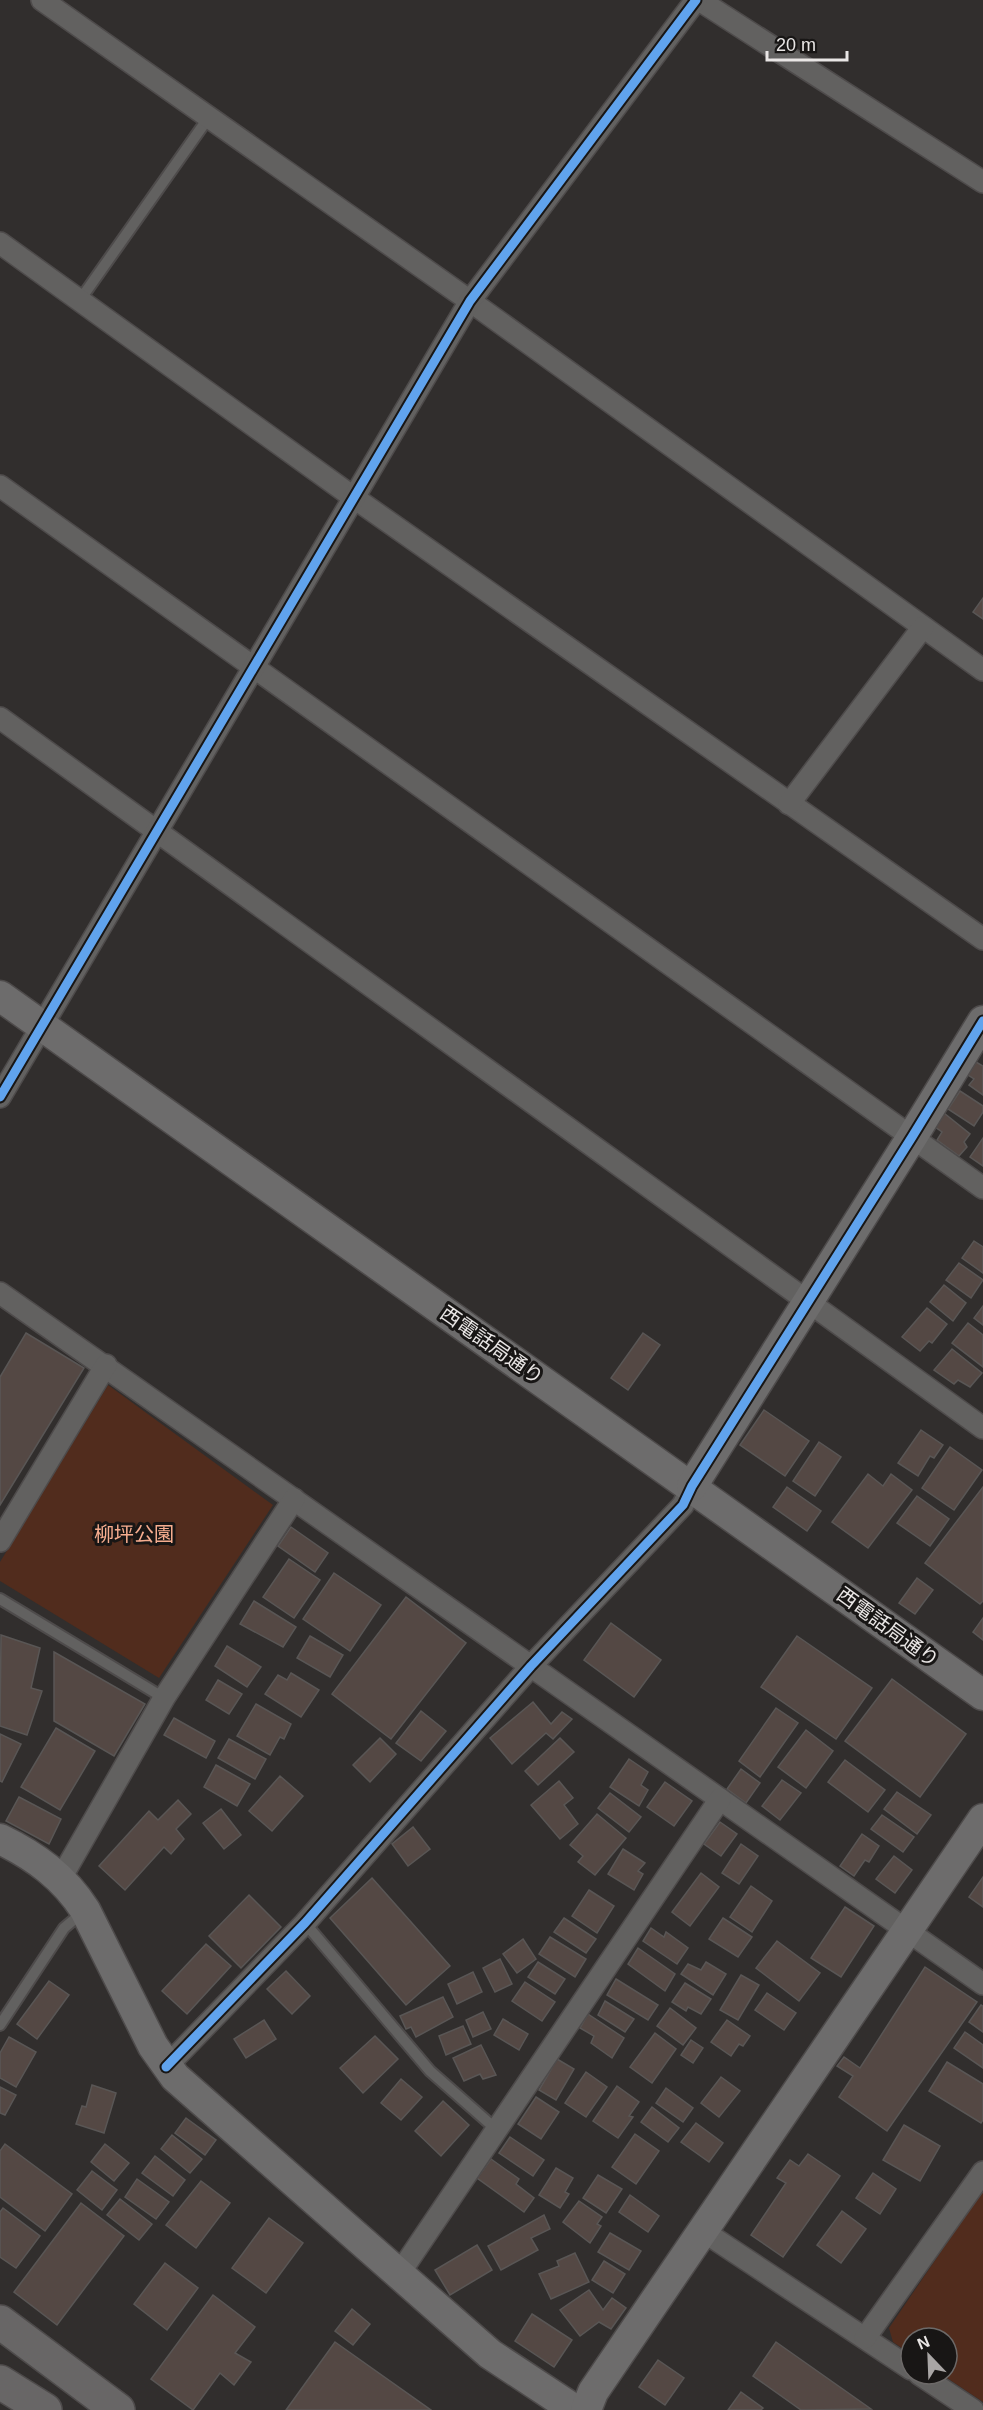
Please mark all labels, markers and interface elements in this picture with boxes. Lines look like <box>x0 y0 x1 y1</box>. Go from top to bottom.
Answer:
scale bar <box>767 24 846 62</box>
text: 20 m <box>776 35 816 55</box>
street label: 西電話局通り <box>437 1302 547 1388</box>
park label: 柳坪公園 <box>94 1523 174 1545</box>
street label: 西電話局通り <box>833 1583 943 1671</box>
north arrow <box>899 2326 959 2386</box>
text: N <box>915 2333 932 2353</box>

